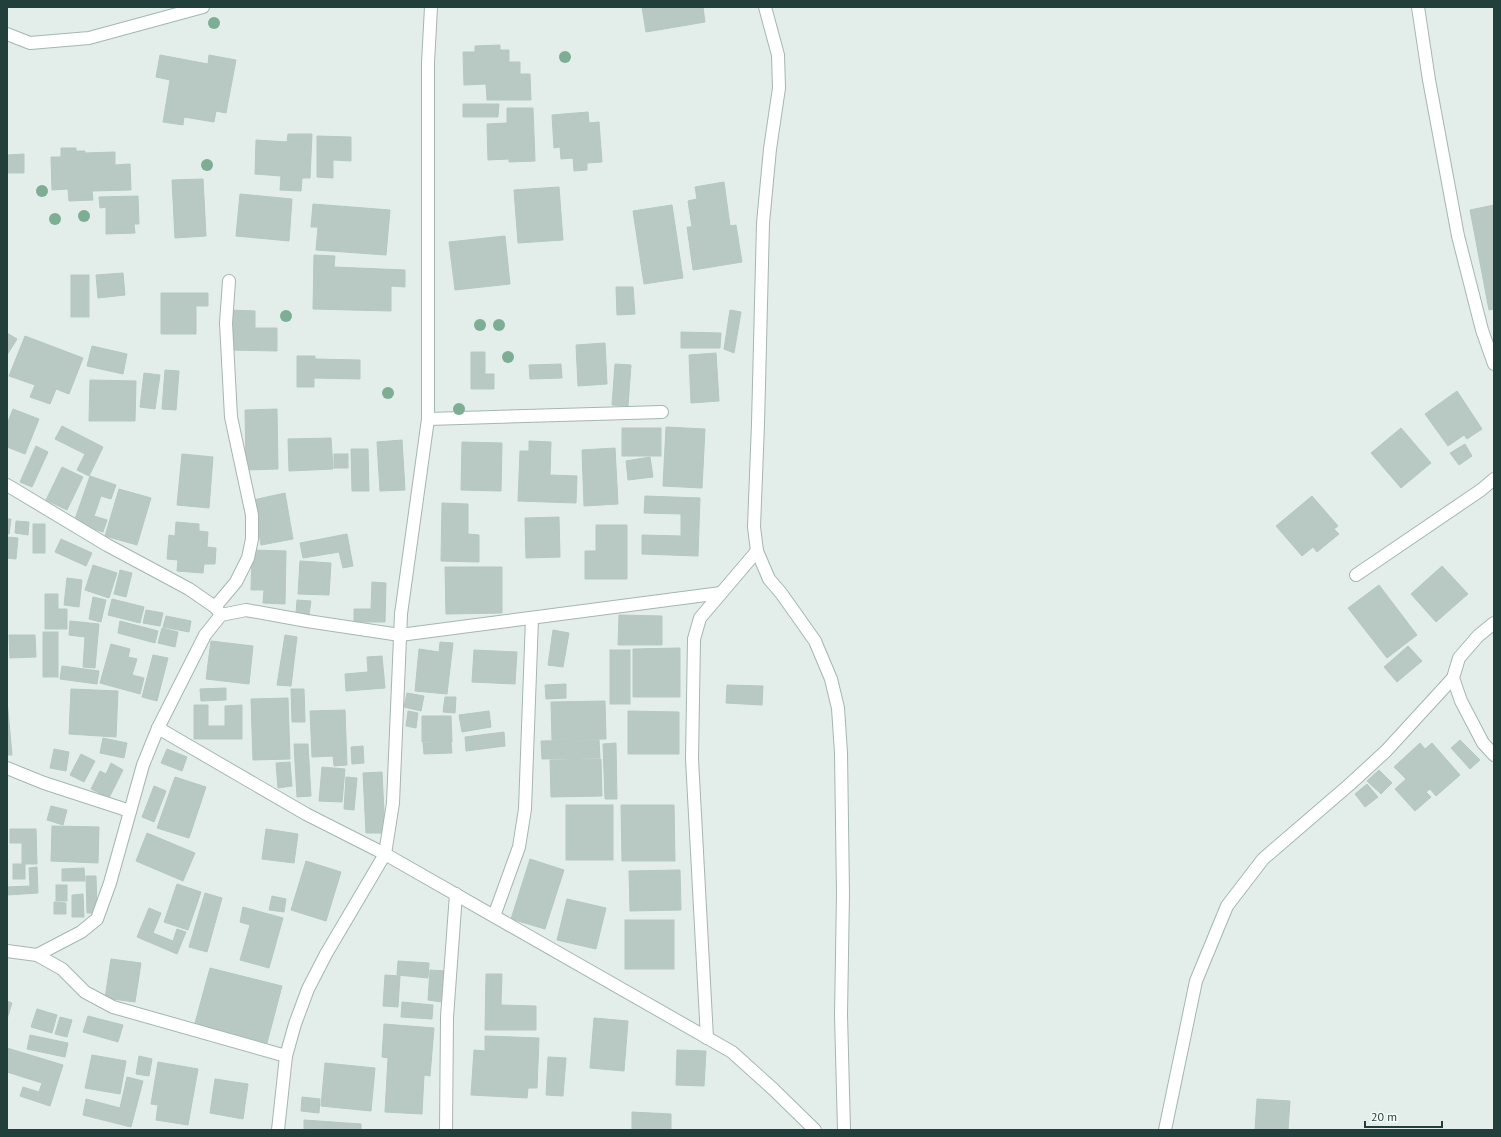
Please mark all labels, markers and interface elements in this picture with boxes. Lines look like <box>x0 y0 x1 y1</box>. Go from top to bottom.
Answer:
scale bar <box>1365 1103 1442 1129</box>
text: 20 m <box>1371 1109 1397 1124</box>

